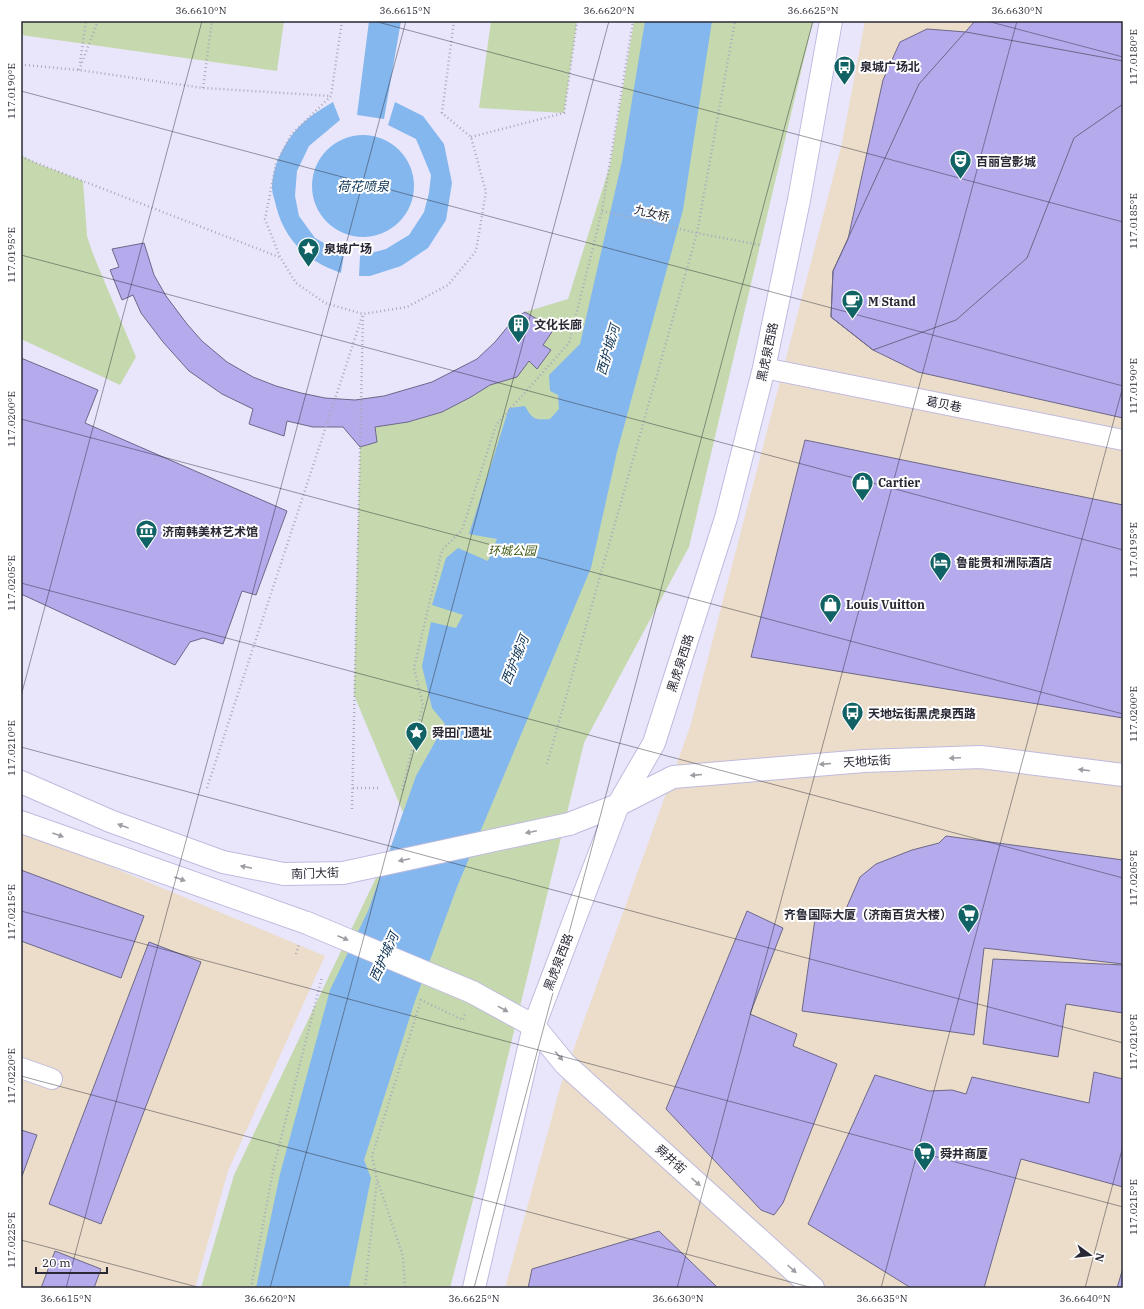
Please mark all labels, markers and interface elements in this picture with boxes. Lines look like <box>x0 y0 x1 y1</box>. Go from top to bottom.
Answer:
text: 36.6610°N <box>175 4 227 17</box>
text: 36.6615°N <box>379 4 431 17</box>
text: 36.6620°N <box>583 4 635 17</box>
text: 36.6625°N <box>787 4 839 17</box>
text: 36.6630°N <box>991 4 1043 17</box>
text: 117.0180°E <box>1127 29 1140 85</box>
bus stop icon: 泉城广场北 <box>832 53 858 86</box>
place label: 泉城广场北 <box>860 59 920 74</box>
text: 117.0190°E <box>5 63 18 119</box>
theatre icon: 百丽宫影城 <box>947 148 973 181</box>
place label: 百丽宫影城 <box>976 154 1036 169</box>
water label: 荷花喷泉 <box>337 178 390 195</box>
text: 117.0185°E <box>1127 193 1140 249</box>
street label: 九女桥 <box>633 202 671 224</box>
text: 117.0195°E <box>5 227 18 283</box>
place icon: 泉城广场 <box>296 235 322 268</box>
place label: 泉城广场 <box>324 241 372 256</box>
cafe icon: M Stand <box>840 288 866 321</box>
place label: M Stand <box>868 294 916 309</box>
building icon: 文化长廊 <box>505 311 531 344</box>
place label: 文化长廊 <box>534 317 582 332</box>
water label: 西护城河 <box>593 320 624 377</box>
street label: 黑虎泉西路 <box>753 321 781 383</box>
text: 117.0190°E <box>1127 358 1140 414</box>
text: 117.0200°E <box>5 391 18 447</box>
street label: 葛贝巷 <box>925 393 963 415</box>
shop icon: Cartier <box>849 469 875 502</box>
place label: Cartier <box>878 475 920 490</box>
museum icon: 济南韩美林艺术馆 <box>133 518 159 551</box>
text: 117.0195°E <box>1127 522 1140 578</box>
place label: 济南韩美林艺术馆 <box>162 524 258 539</box>
park label: 环城公园 <box>488 543 538 558</box>
hotel icon: 鲁能贵和洲际酒店 <box>927 549 953 582</box>
text: 117.0205°E <box>5 555 18 611</box>
place label: 鲁能贵和洲际酒店 <box>956 555 1052 570</box>
shop icon: Louis Vuitton <box>818 591 844 624</box>
place label: Louis Vuitton <box>846 597 925 612</box>
water label: 西护城河 <box>497 630 534 687</box>
street label: 黑虎泉西路 <box>664 632 696 694</box>
text: 117.0200°E <box>1127 686 1140 742</box>
bus stop icon: 天地坛街黑虎泉西路 <box>840 700 866 733</box>
place label: 天地坛街黑虎泉西路 <box>868 706 976 721</box>
place icon: 舜田门遗址 <box>404 719 430 752</box>
text: 117.0210°E <box>5 720 18 776</box>
place label: 舜田门遗址 <box>432 725 492 740</box>
street label: 天地坛街 <box>843 752 891 770</box>
one-way arrow <box>948 755 961 761</box>
one-way arrow <box>819 761 831 767</box>
one-way arrow <box>1078 766 1090 773</box>
one-way arrow <box>690 772 702 778</box>
one-way arrow <box>116 822 128 828</box>
one-way arrow <box>525 830 537 836</box>
one-way arrow <box>52 832 64 838</box>
text: 117.0205°E <box>1127 850 1140 906</box>
one-way arrow <box>398 857 410 863</box>
one-way arrow <box>240 863 252 869</box>
street label: 南门大街 <box>291 865 339 881</box>
one-way arrow <box>174 876 186 882</box>
text: 117.0215°E <box>5 884 18 940</box>
supermarket icon: 齐鲁国际大厦（济南百货大楼） <box>955 901 981 934</box>
place label: 齐鲁国际大厦（济南百货大楼） <box>784 907 952 922</box>
water label: 西护城河 <box>366 927 404 984</box>
street label: 黑虎泉西路 <box>540 931 576 993</box>
one-way arrow <box>337 935 349 941</box>
one-way arrow <box>497 1006 509 1012</box>
text: 117.0210°E <box>1127 1014 1140 1070</box>
text: 117.0220°E <box>5 1048 18 1104</box>
one-way arrow <box>554 1051 563 1062</box>
supermarket icon: 舜井商厦 <box>911 1140 937 1173</box>
street label: 舜井街 <box>653 1141 689 1177</box>
place label: 舜井商厦 <box>940 1146 988 1161</box>
one-way arrow <box>691 1177 701 1186</box>
text: 117.0215°E <box>1127 1179 1140 1235</box>
text: 117.0225°E <box>5 1212 18 1268</box>
north arrow <box>1070 1235 1110 1275</box>
scale bar <box>36 1249 107 1275</box>
text: N <box>1092 1252 1108 1264</box>
text: 20 m <box>42 1255 71 1270</box>
one-way arrow <box>787 1264 797 1274</box>
text: 36.6615°N <box>40 1292 92 1305</box>
text: 36.6620°N <box>244 1292 296 1305</box>
text: 36.6625°N <box>448 1292 500 1305</box>
text: 36.6630°N <box>652 1292 704 1305</box>
text: 36.6635°N <box>856 1292 908 1305</box>
text: 36.6640°N <box>1059 1292 1111 1305</box>

